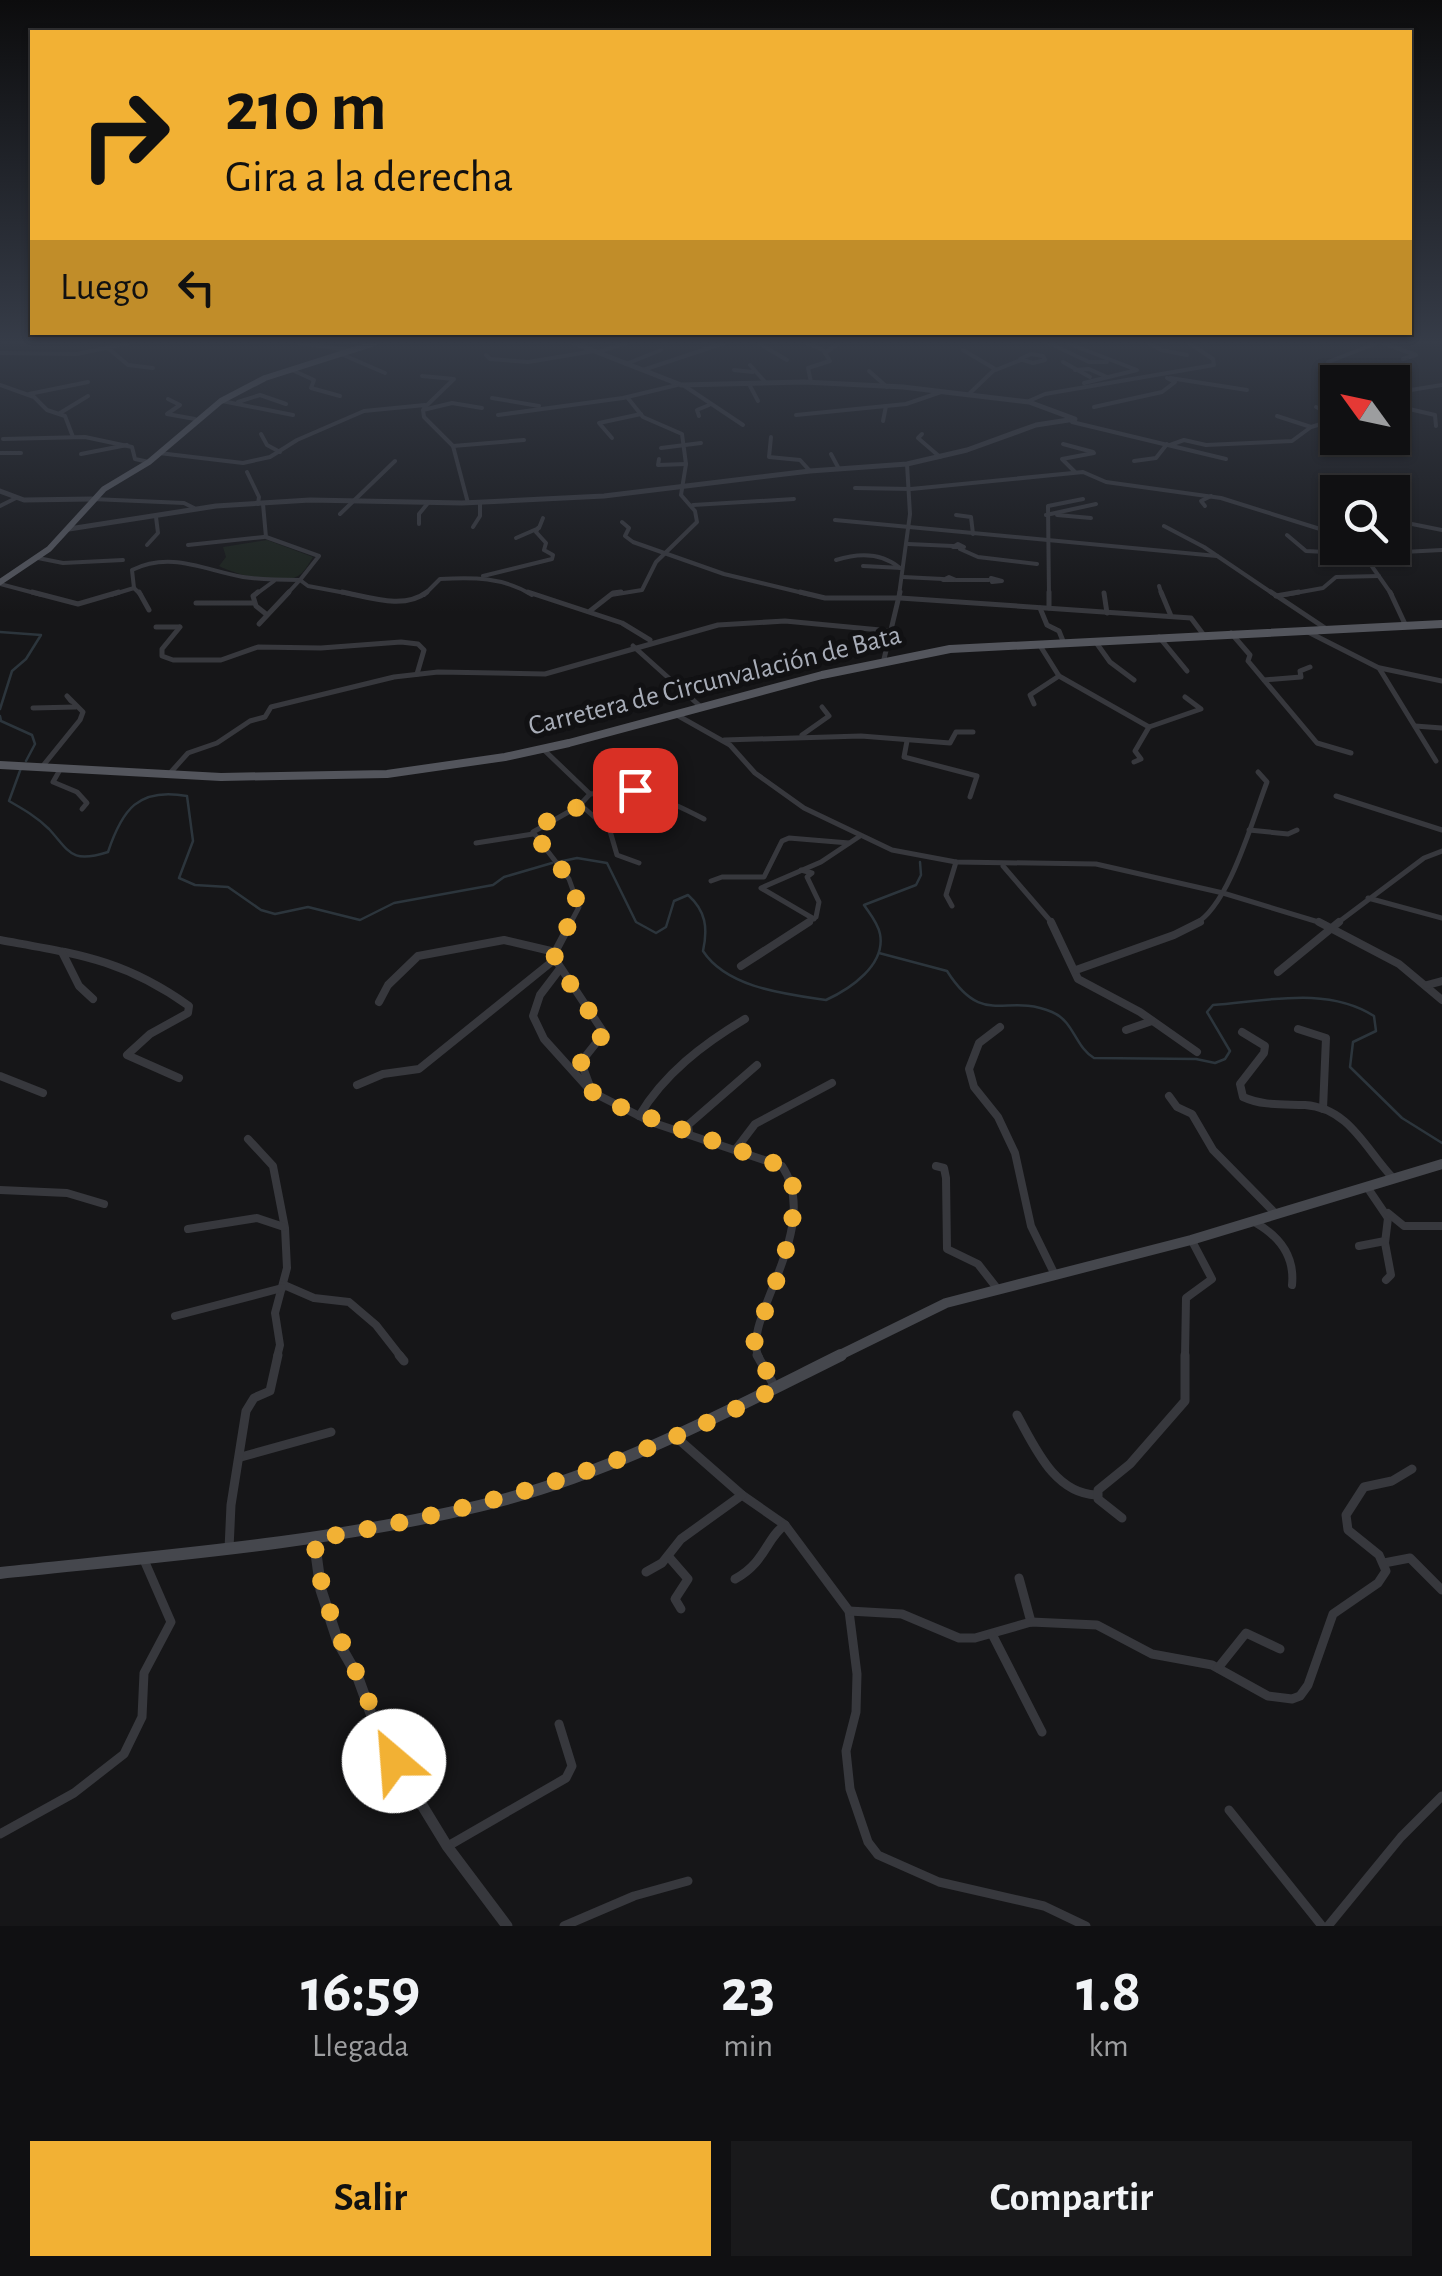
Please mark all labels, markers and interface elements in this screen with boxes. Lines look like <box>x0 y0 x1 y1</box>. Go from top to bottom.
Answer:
icon: right <box>60 70 190 200</box>
text: 210 m <box>225 73 387 143</box>
text: Gira a la derecha <box>225 155 514 200</box>
icon: left <box>169 260 224 315</box>
text: Luego <box>60 269 149 307</box>
north arrow <box>1320 365 1410 455</box>
map controls <box>1320 365 1410 565</box>
button: search <box>1320 475 1410 565</box>
street label: Carretera de Circunvalación de Bata <box>526 621 904 741</box>
pin <box>593 748 678 833</box>
icon: arrive <box>608 763 663 818</box>
position arrow <box>342 1709 446 1813</box>
text: 16:59 <box>301 1962 420 2022</box>
text: 23 <box>721 1962 775 2022</box>
text: 1.8 <box>1076 1962 1141 2022</box>
text: Llegada <box>312 2030 409 2062</box>
text: min <box>723 2030 773 2062</box>
text: km <box>1088 2030 1129 2062</box>
button: Salir <box>30 2141 711 2256</box>
button: Compartir <box>731 2141 1412 2256</box>

